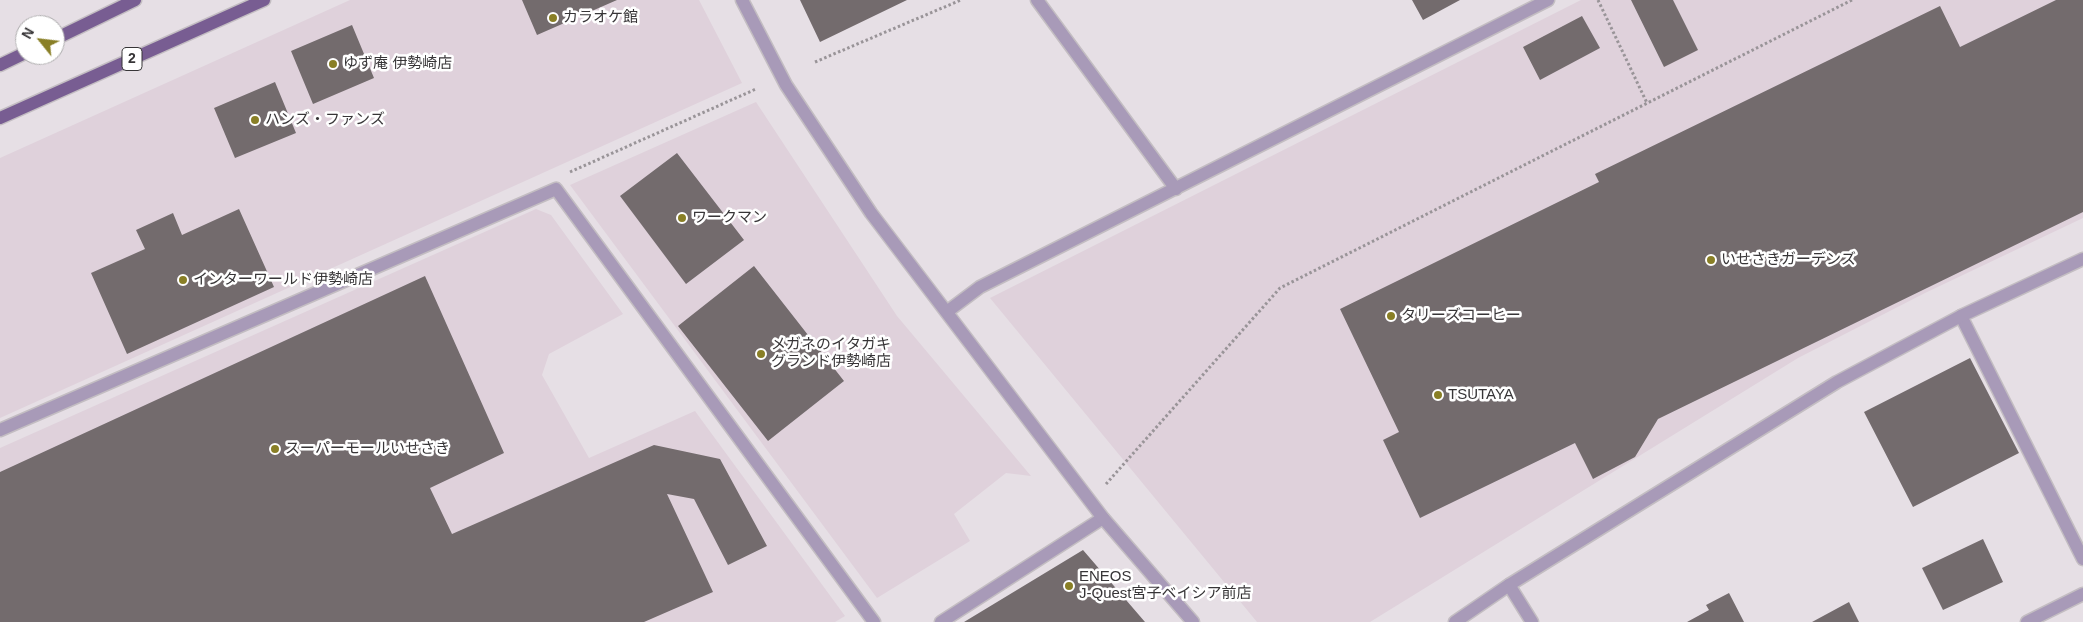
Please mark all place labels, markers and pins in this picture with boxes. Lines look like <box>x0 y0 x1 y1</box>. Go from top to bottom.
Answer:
place label: カラオケ館 <box>563 9 638 27</box>
marker: カラオケ館 <box>547 12 559 24</box>
place label: ゆず庵 伊勢崎店 <box>343 55 452 73</box>
marker: ゆず庵 伊勢崎店 <box>327 58 339 70</box>
place label: ハンズ・ファンズ <box>265 111 385 129</box>
marker: ハンズ・ファンズ <box>249 114 261 126</box>
place label: ワークマン <box>692 209 767 227</box>
marker: ワークマン <box>676 212 688 224</box>
place label: いせさきガーデンズ <box>1721 251 1856 269</box>
marker: いせさきガーデンズ <box>1705 254 1717 266</box>
place label: インターワールド伊勢崎店 <box>193 271 373 289</box>
marker: インターワールド伊勢崎店 <box>177 274 189 286</box>
place label: タリーズコーヒー <box>1401 307 1521 325</box>
marker: タリーズコーヒー <box>1385 310 1397 322</box>
place label: メガネのイタガキ グランド伊勢崎店 <box>771 336 891 371</box>
marker: メガネのイタガキ グランド伊勢崎店 <box>755 348 767 360</box>
place label: TSUTAYA <box>1448 386 1514 404</box>
marker: TSUTAYA <box>1432 389 1444 401</box>
place label: スーパーモールいせさき <box>285 440 450 458</box>
marker: スーパーモールいせさき <box>269 443 281 455</box>
place label: ENEOS J-Quest宮子ベイシア前店 <box>1079 568 1252 603</box>
marker: ENEOS J-Quest宮子ベイシア前店 <box>1063 580 1075 592</box>

